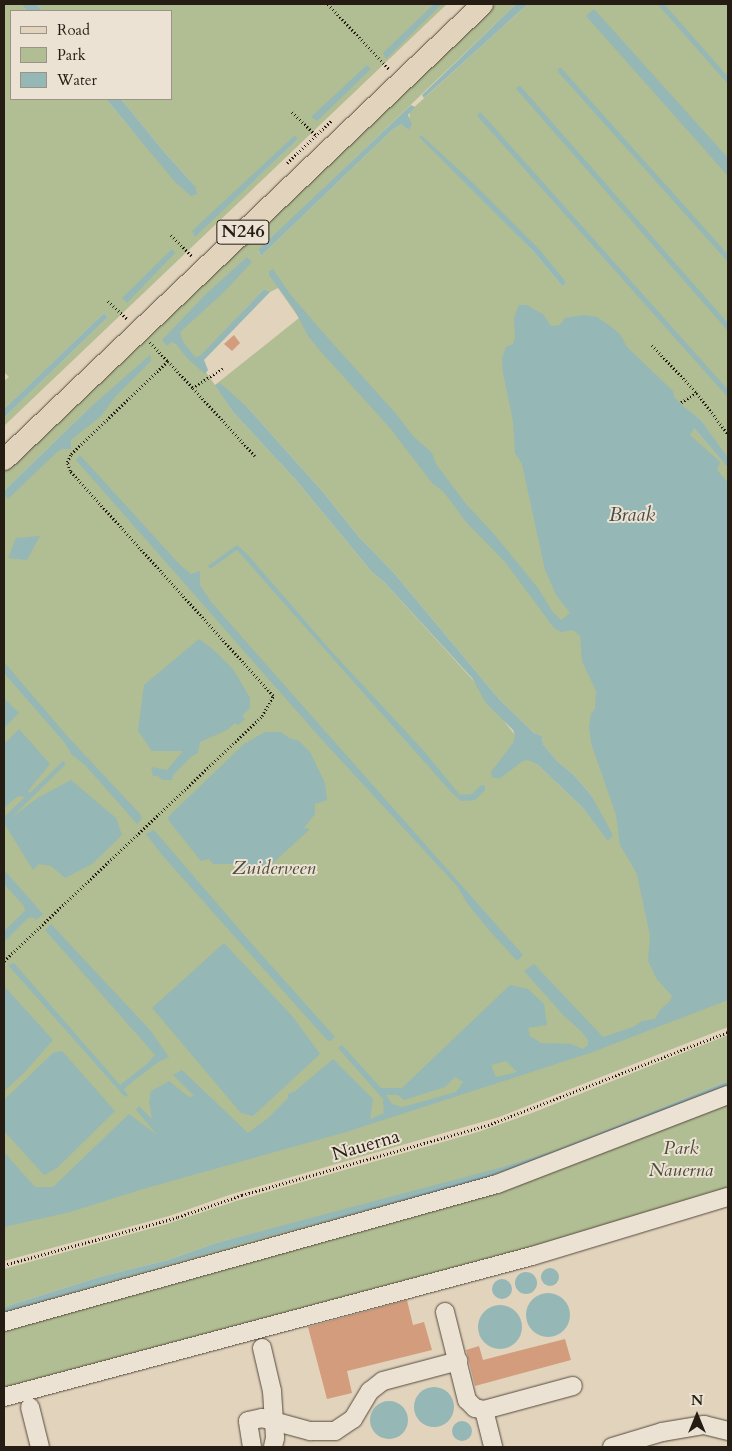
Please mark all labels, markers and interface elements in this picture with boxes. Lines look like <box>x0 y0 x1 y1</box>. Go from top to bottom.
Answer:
legend <box>10 10 172 100</box>
text: Road <box>57 20 90 40</box>
text: Park <box>57 45 86 65</box>
text: Water <box>57 70 97 90</box>
road number: N246 <box>216 216 270 248</box>
water label: Braak <box>609 502 655 526</box>
park label: Zuiderveen <box>232 858 316 880</box>
street label: Nauerna <box>329 1125 403 1167</box>
park label: Park Nauerna <box>649 1138 713 1182</box>
north arrow <box>672 1391 722 1441</box>
text: N <box>691 1391 703 1410</box>

